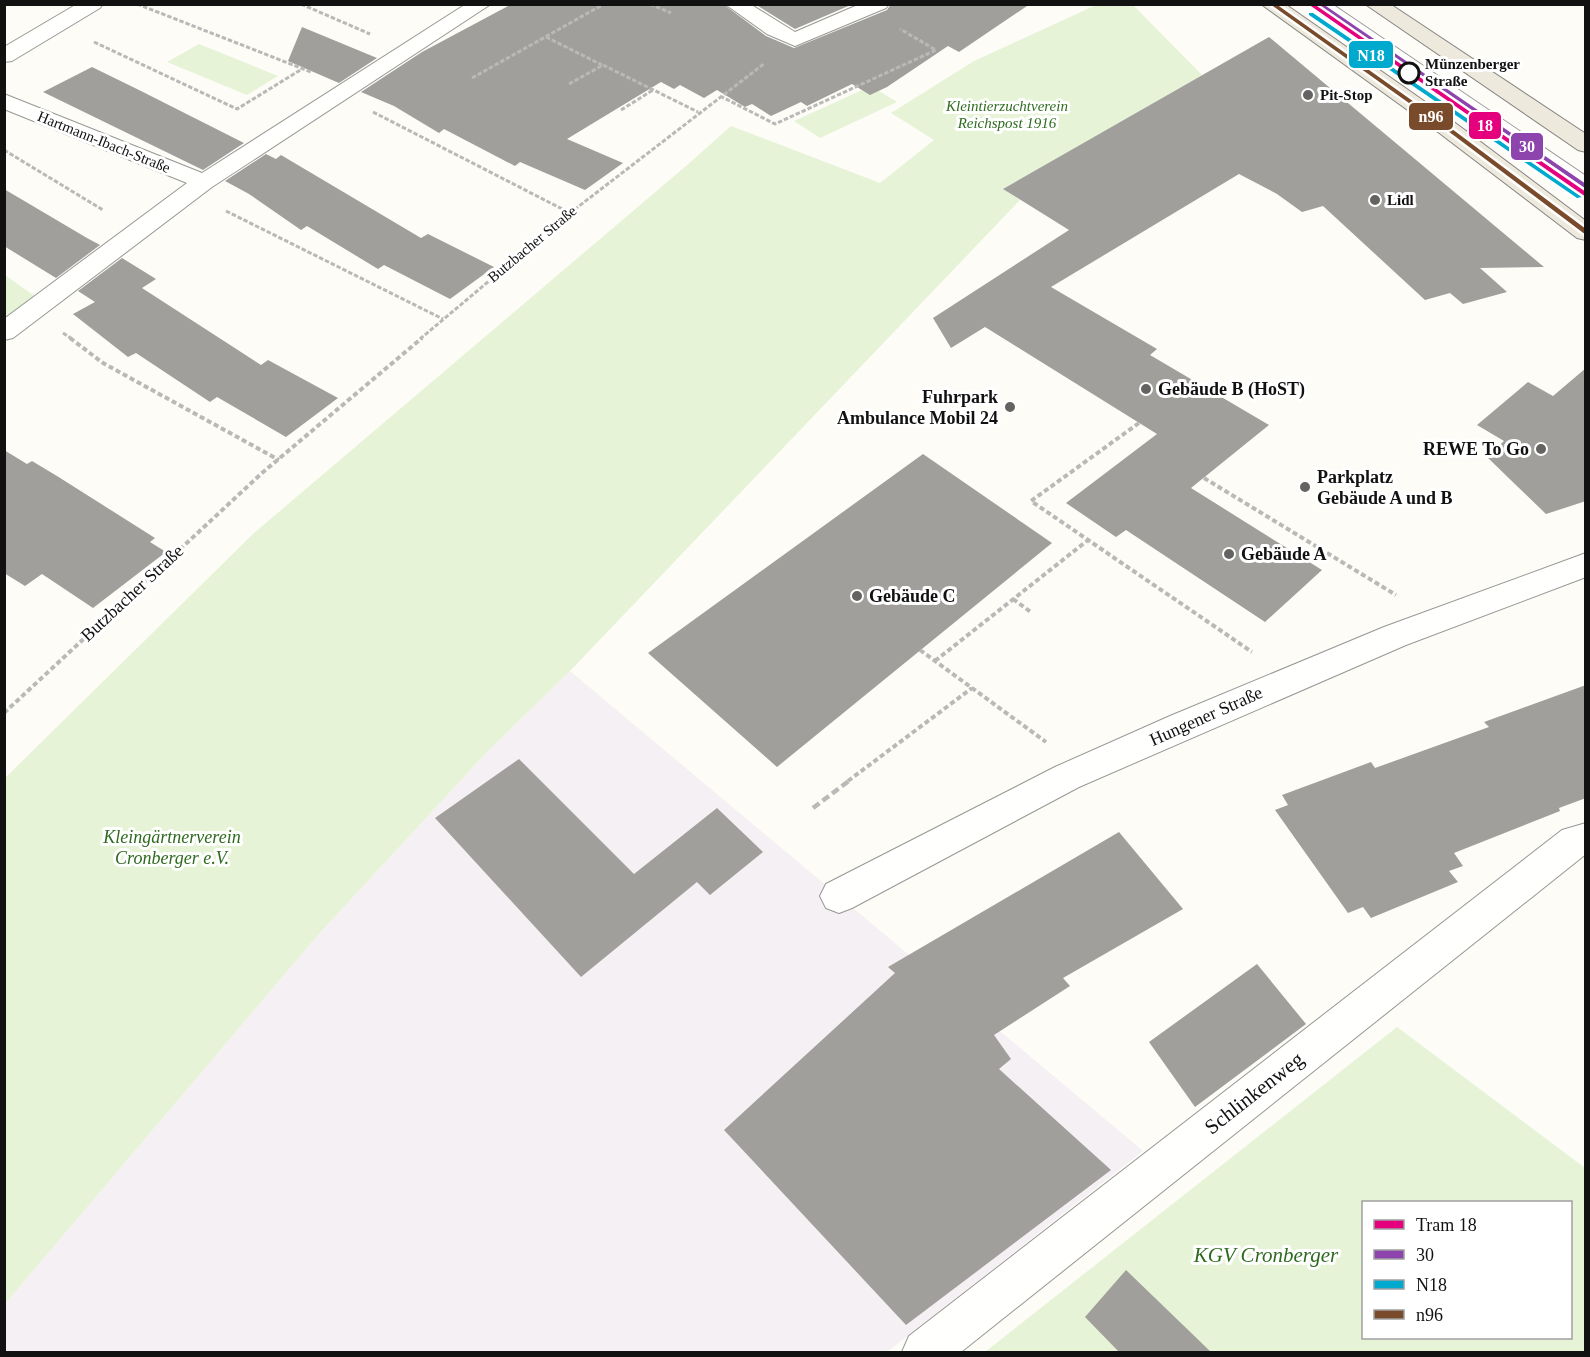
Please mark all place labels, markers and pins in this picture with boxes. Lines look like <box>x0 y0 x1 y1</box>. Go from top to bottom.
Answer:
place label: Münzenberger Straße <box>1425 56 1520 89</box>
marker: Münzenberger Straße <box>1398 62 1420 84</box>
place label: Pit-Stop <box>1320 87 1373 103</box>
marker: Pit-Stop <box>1301 88 1315 102</box>
place label: Lidl <box>1387 192 1414 208</box>
marker: Lidl <box>1368 193 1382 207</box>
place label: Gebäude B (HoST) <box>1158 379 1305 400</box>
marker: Gebäude B (HoST) <box>1139 382 1153 396</box>
place label: Fuhrpark Ambulance Mobil 24 <box>837 387 998 428</box>
marker: Fuhrpark Ambulance Mobil 24 <box>1003 400 1017 414</box>
place label: REWE To Go <box>1423 439 1529 459</box>
marker: REWE To Go <box>1534 442 1548 456</box>
place label: Parkplatz Gebäude A und B <box>1317 467 1453 508</box>
marker: Parkplatz Gebäude A und B <box>1298 480 1312 494</box>
place label: Gebäude A <box>1241 544 1327 564</box>
marker: Gebäude A <box>1222 547 1236 561</box>
place label: Gebäude C <box>869 586 956 606</box>
marker: Gebäude C <box>850 589 864 603</box>

